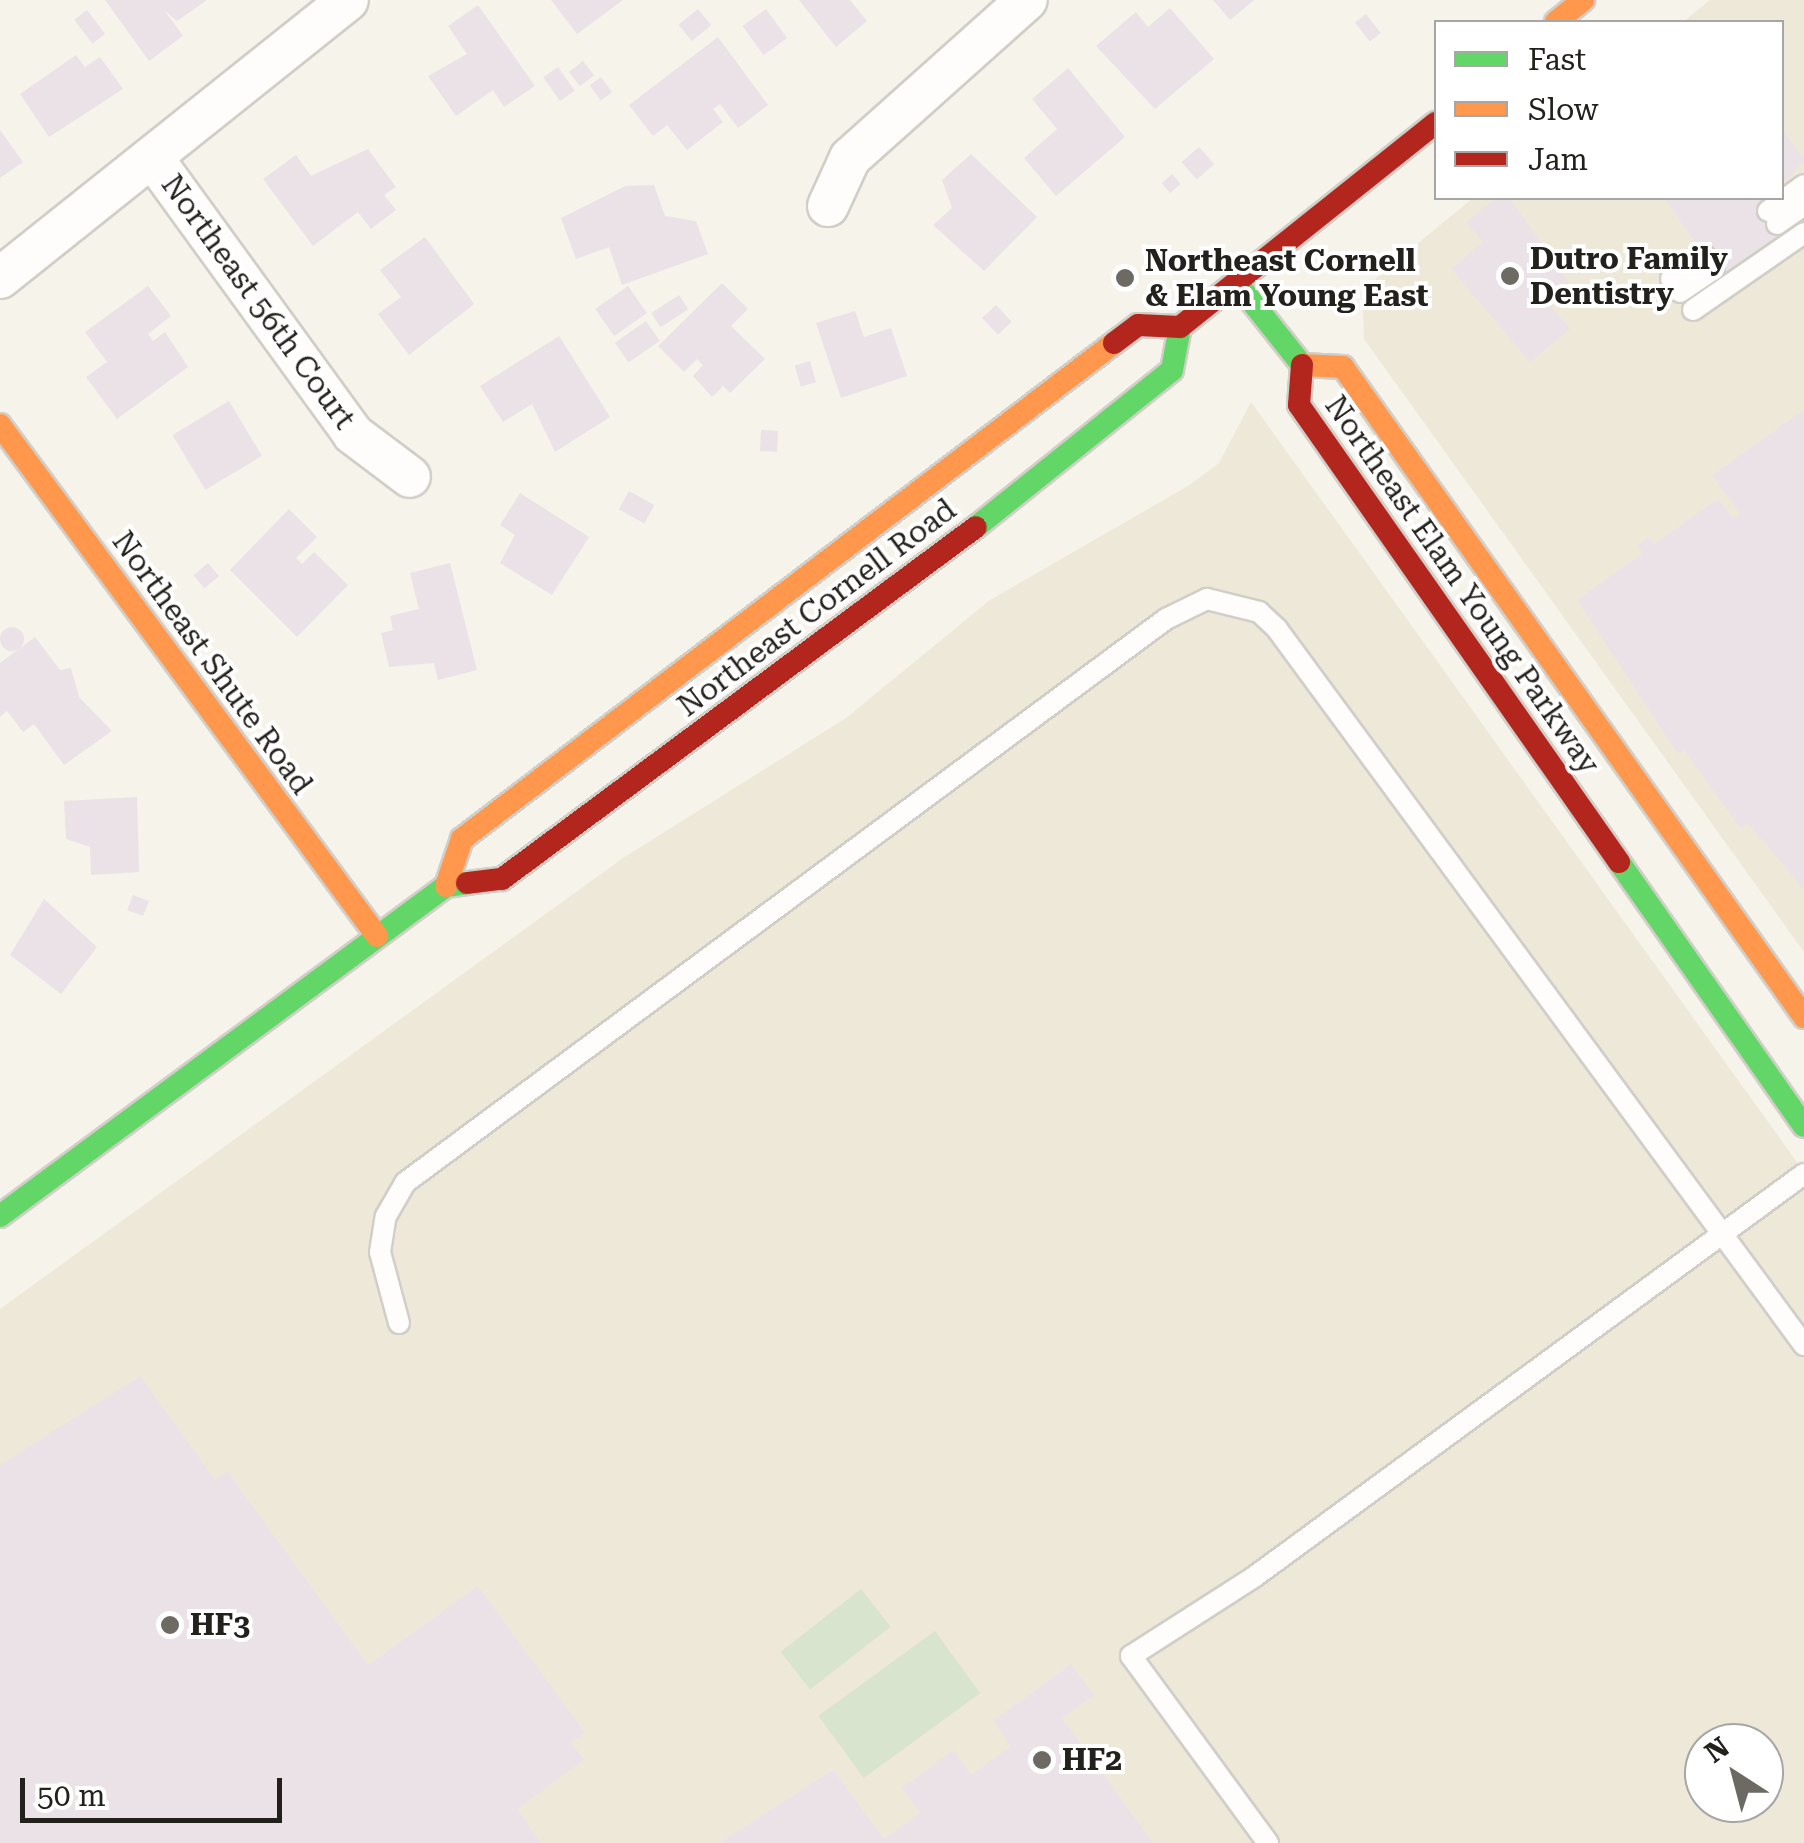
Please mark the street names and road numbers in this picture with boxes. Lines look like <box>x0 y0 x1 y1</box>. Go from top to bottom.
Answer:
street label: Northeast 56th Court <box>154 168 362 436</box>
street label: Northeast Elam Young Parkway <box>1317 389 1607 781</box>
street label: Northeast Cornell Road <box>671 492 963 724</box>
street label: Northeast Shute Road <box>105 525 319 801</box>

